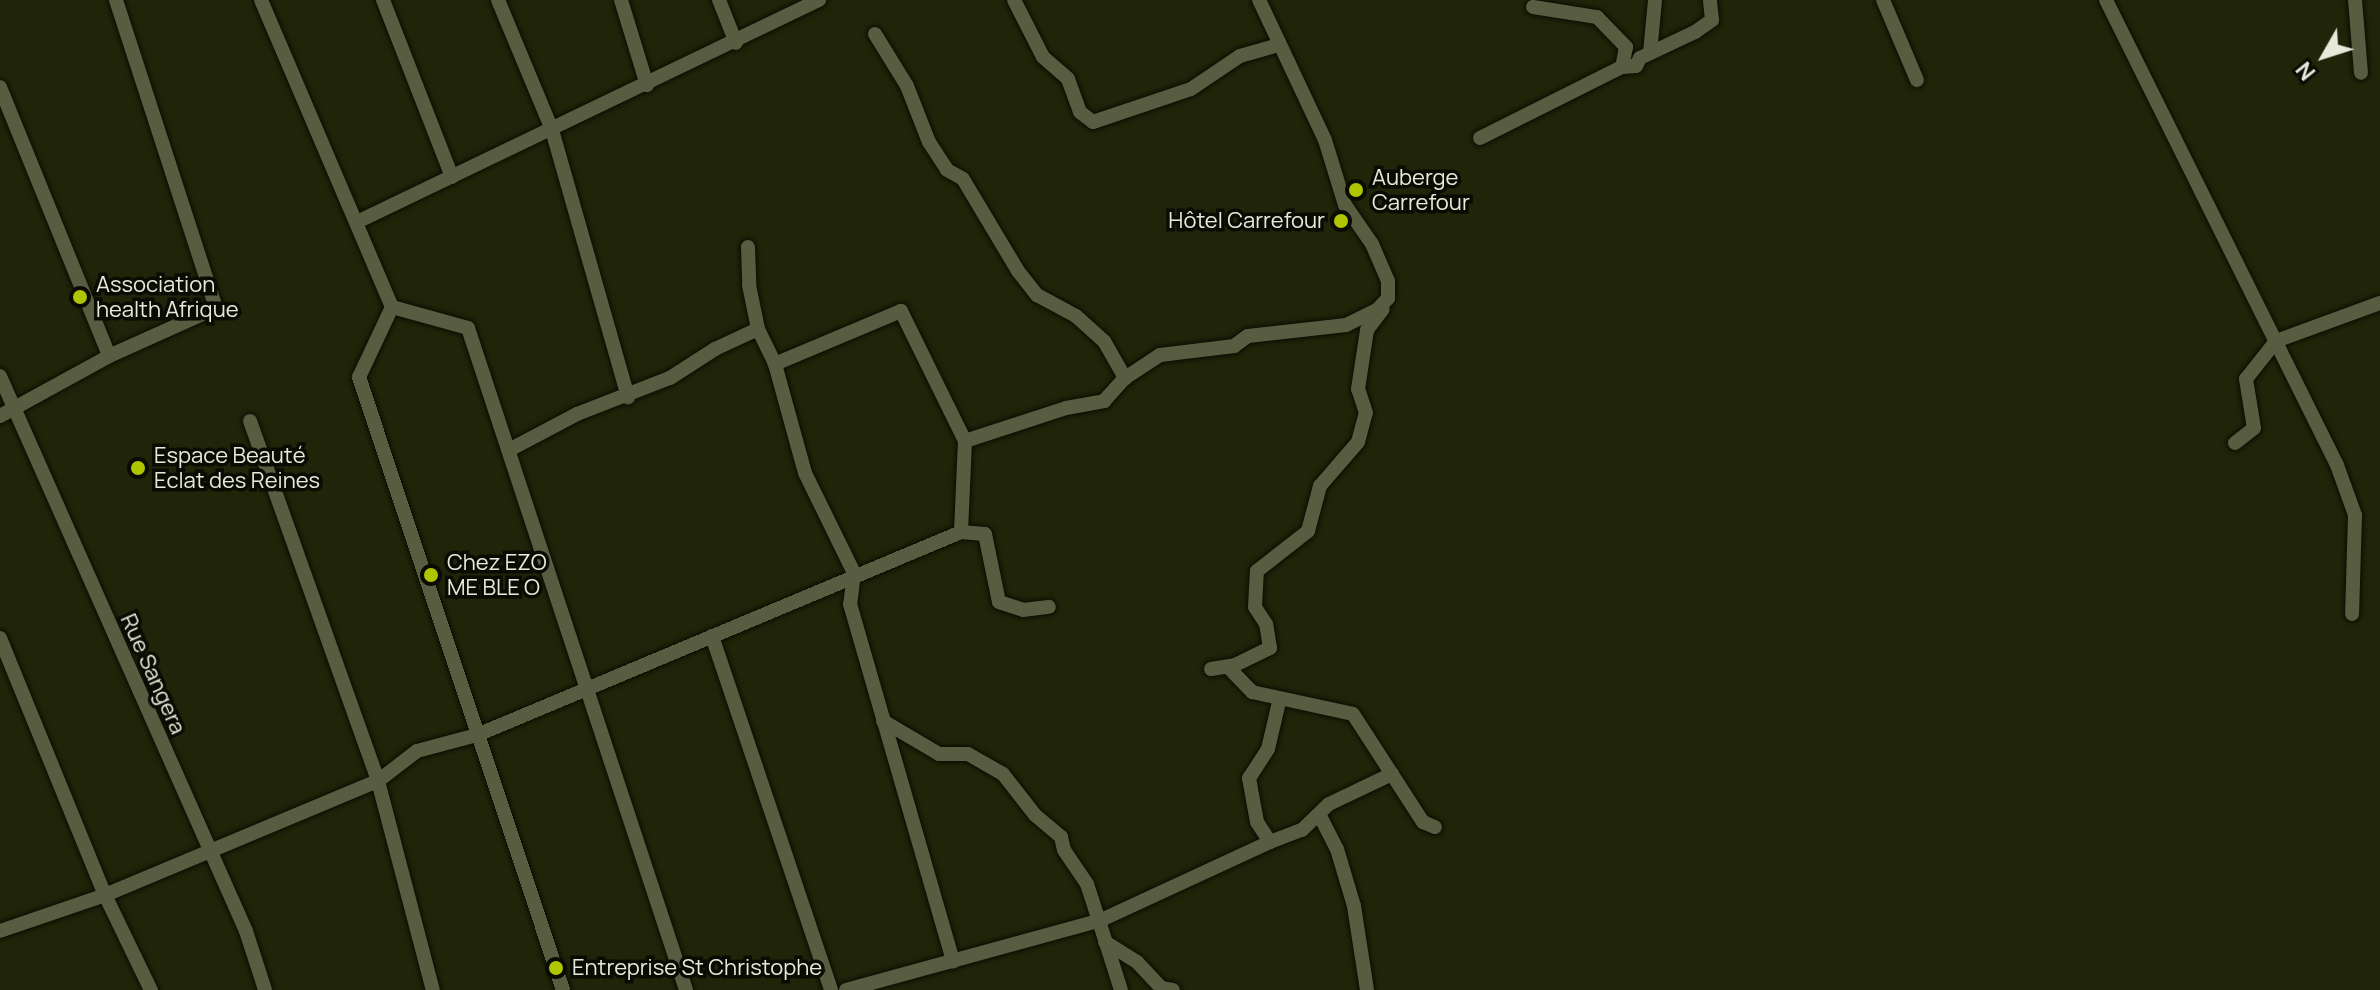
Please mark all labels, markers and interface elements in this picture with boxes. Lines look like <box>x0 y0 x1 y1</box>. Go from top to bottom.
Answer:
north arrow <box>2284 16 2364 96</box>
text: N <box>2289 56 2322 87</box>
place label: Auberge Carrefour <box>1372 164 1470 216</box>
marker: Auberge Carrefour <box>1347 181 1365 199</box>
place label: Hôtel Carrefour <box>1168 208 1325 234</box>
marker: Hôtel Carrefour <box>1332 212 1350 230</box>
place label: Association health Afrique <box>96 271 239 322</box>
marker: Association health Afrique <box>71 288 89 306</box>
place label: Espace Beauté Eclat des Reines <box>154 442 320 494</box>
marker: Espace Beauté Eclat des Reines <box>129 459 147 477</box>
place label: Chez EZO ME BLE O <box>447 549 547 600</box>
marker: Chez EZO ME BLE O <box>422 566 440 584</box>
street label: Rue Sangera <box>115 610 191 738</box>
place label: Entreprise St Christophe <box>572 955 822 981</box>
marker: Entreprise St Christophe <box>547 959 565 977</box>

